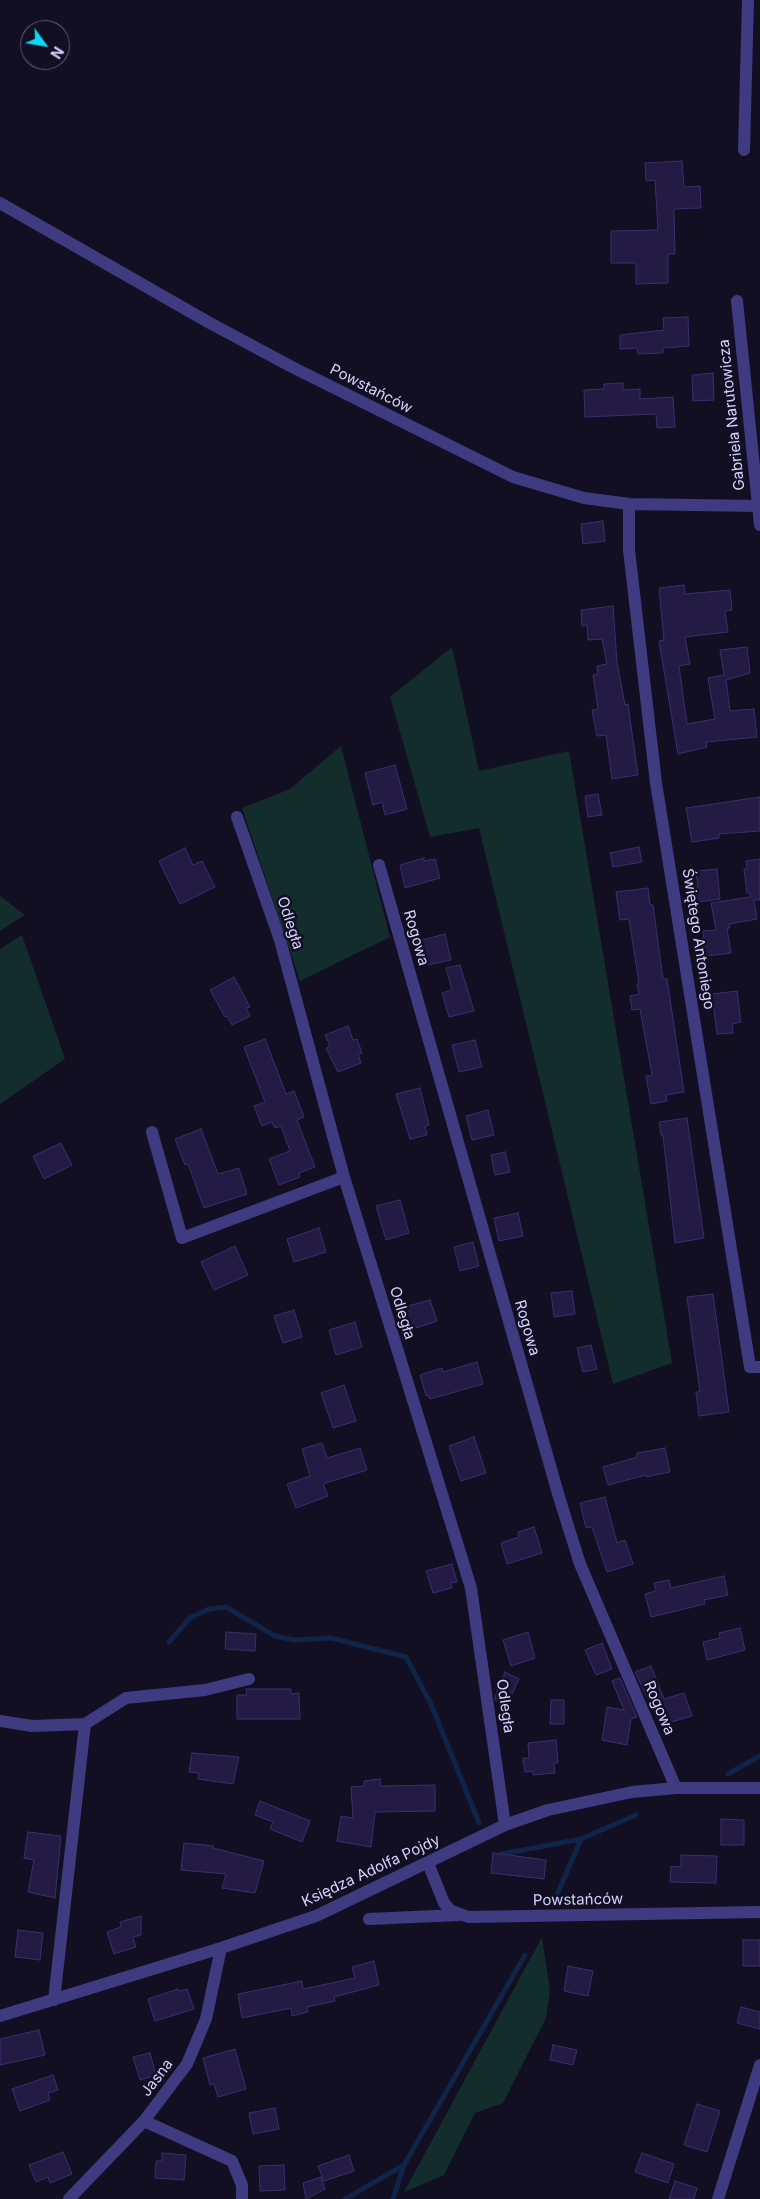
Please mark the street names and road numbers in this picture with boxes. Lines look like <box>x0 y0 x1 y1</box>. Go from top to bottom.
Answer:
street label: Gabriela Narutowicza <box>715 338 749 492</box>
street label: Powstańców <box>327 360 415 418</box>
street label: Świętego Antoniego <box>678 867 718 1011</box>
street label: Odległa <box>273 894 307 952</box>
street label: Rogowa <box>399 908 433 968</box>
street label: Odległa <box>385 1284 419 1342</box>
street label: Rogowa <box>510 1298 544 1358</box>
street label: Odległa <box>492 1678 518 1734</box>
street label: Rogowa <box>640 1678 678 1738</box>
street label: Księdza Adolfa Pojdy <box>299 1831 443 1911</box>
street label: Powstańców <box>533 1890 623 1910</box>
street label: Jasna <box>137 2056 177 2100</box>

